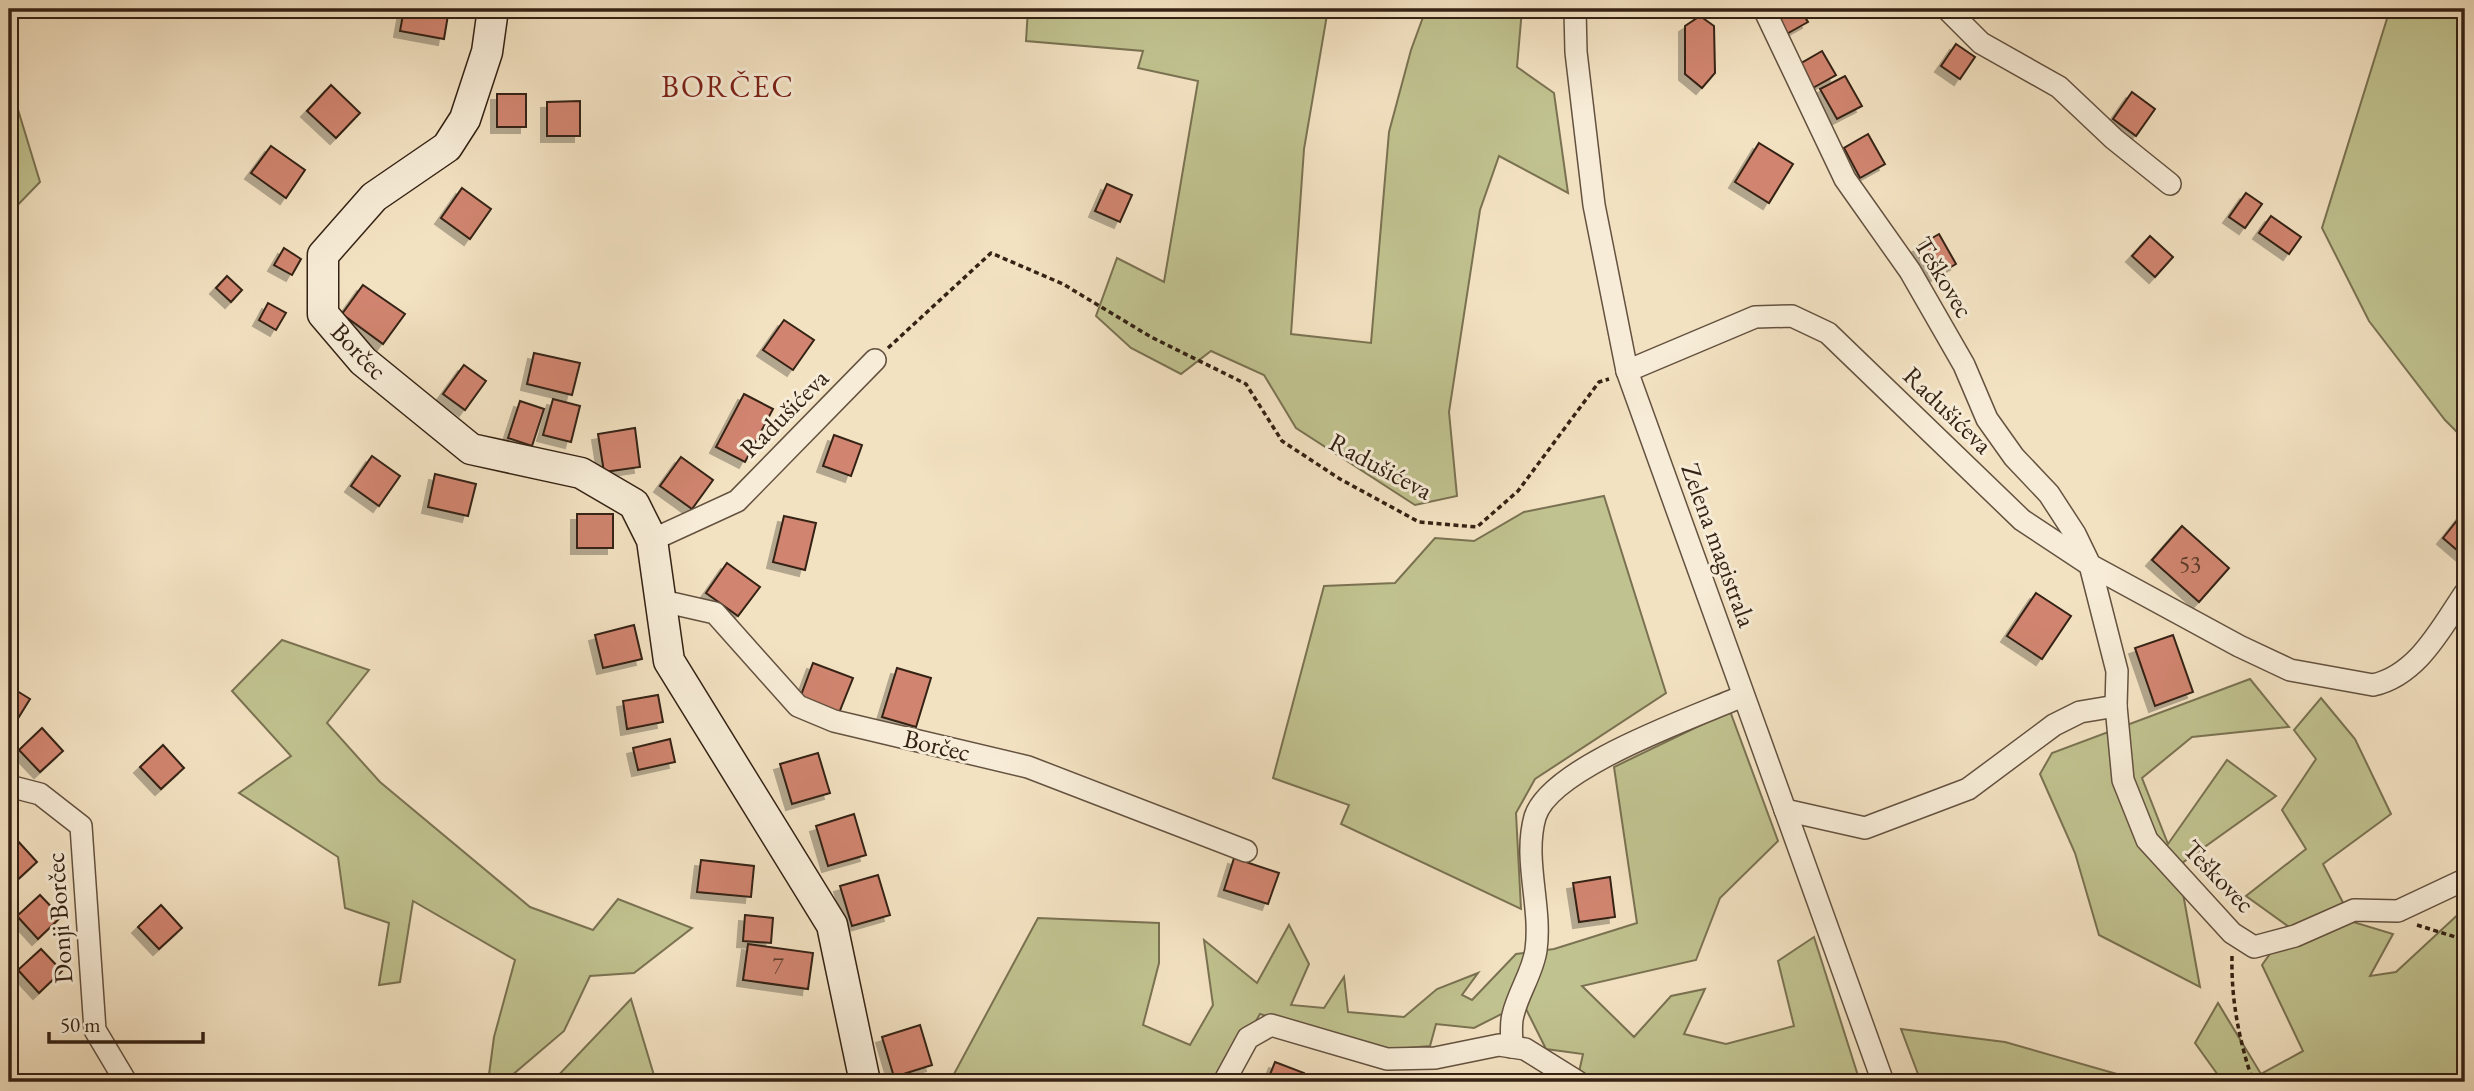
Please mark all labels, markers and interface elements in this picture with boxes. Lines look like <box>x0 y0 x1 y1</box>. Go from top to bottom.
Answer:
district label: BORČEC <box>661 67 795 106</box>
street label: Teškovec <box>1906 230 1982 324</box>
street label: Borčec <box>323 315 395 387</box>
street label: Radušićeva <box>1896 359 2001 462</box>
street label: Radušićeva <box>732 361 836 465</box>
street label: Radušićeva <box>1324 425 1439 508</box>
street label: Zelena magistrala <box>1674 458 1765 632</box>
house number: 53 <box>2179 549 2201 579</box>
street label: Borčec <box>900 721 974 769</box>
street label: Teškovec <box>2176 832 2262 920</box>
street label: Donji Borčec <box>37 851 81 985</box>
house number: 7 <box>772 951 784 981</box>
scale bar <box>49 1000 203 1044</box>
text: 50 m <box>60 1011 101 1038</box>

